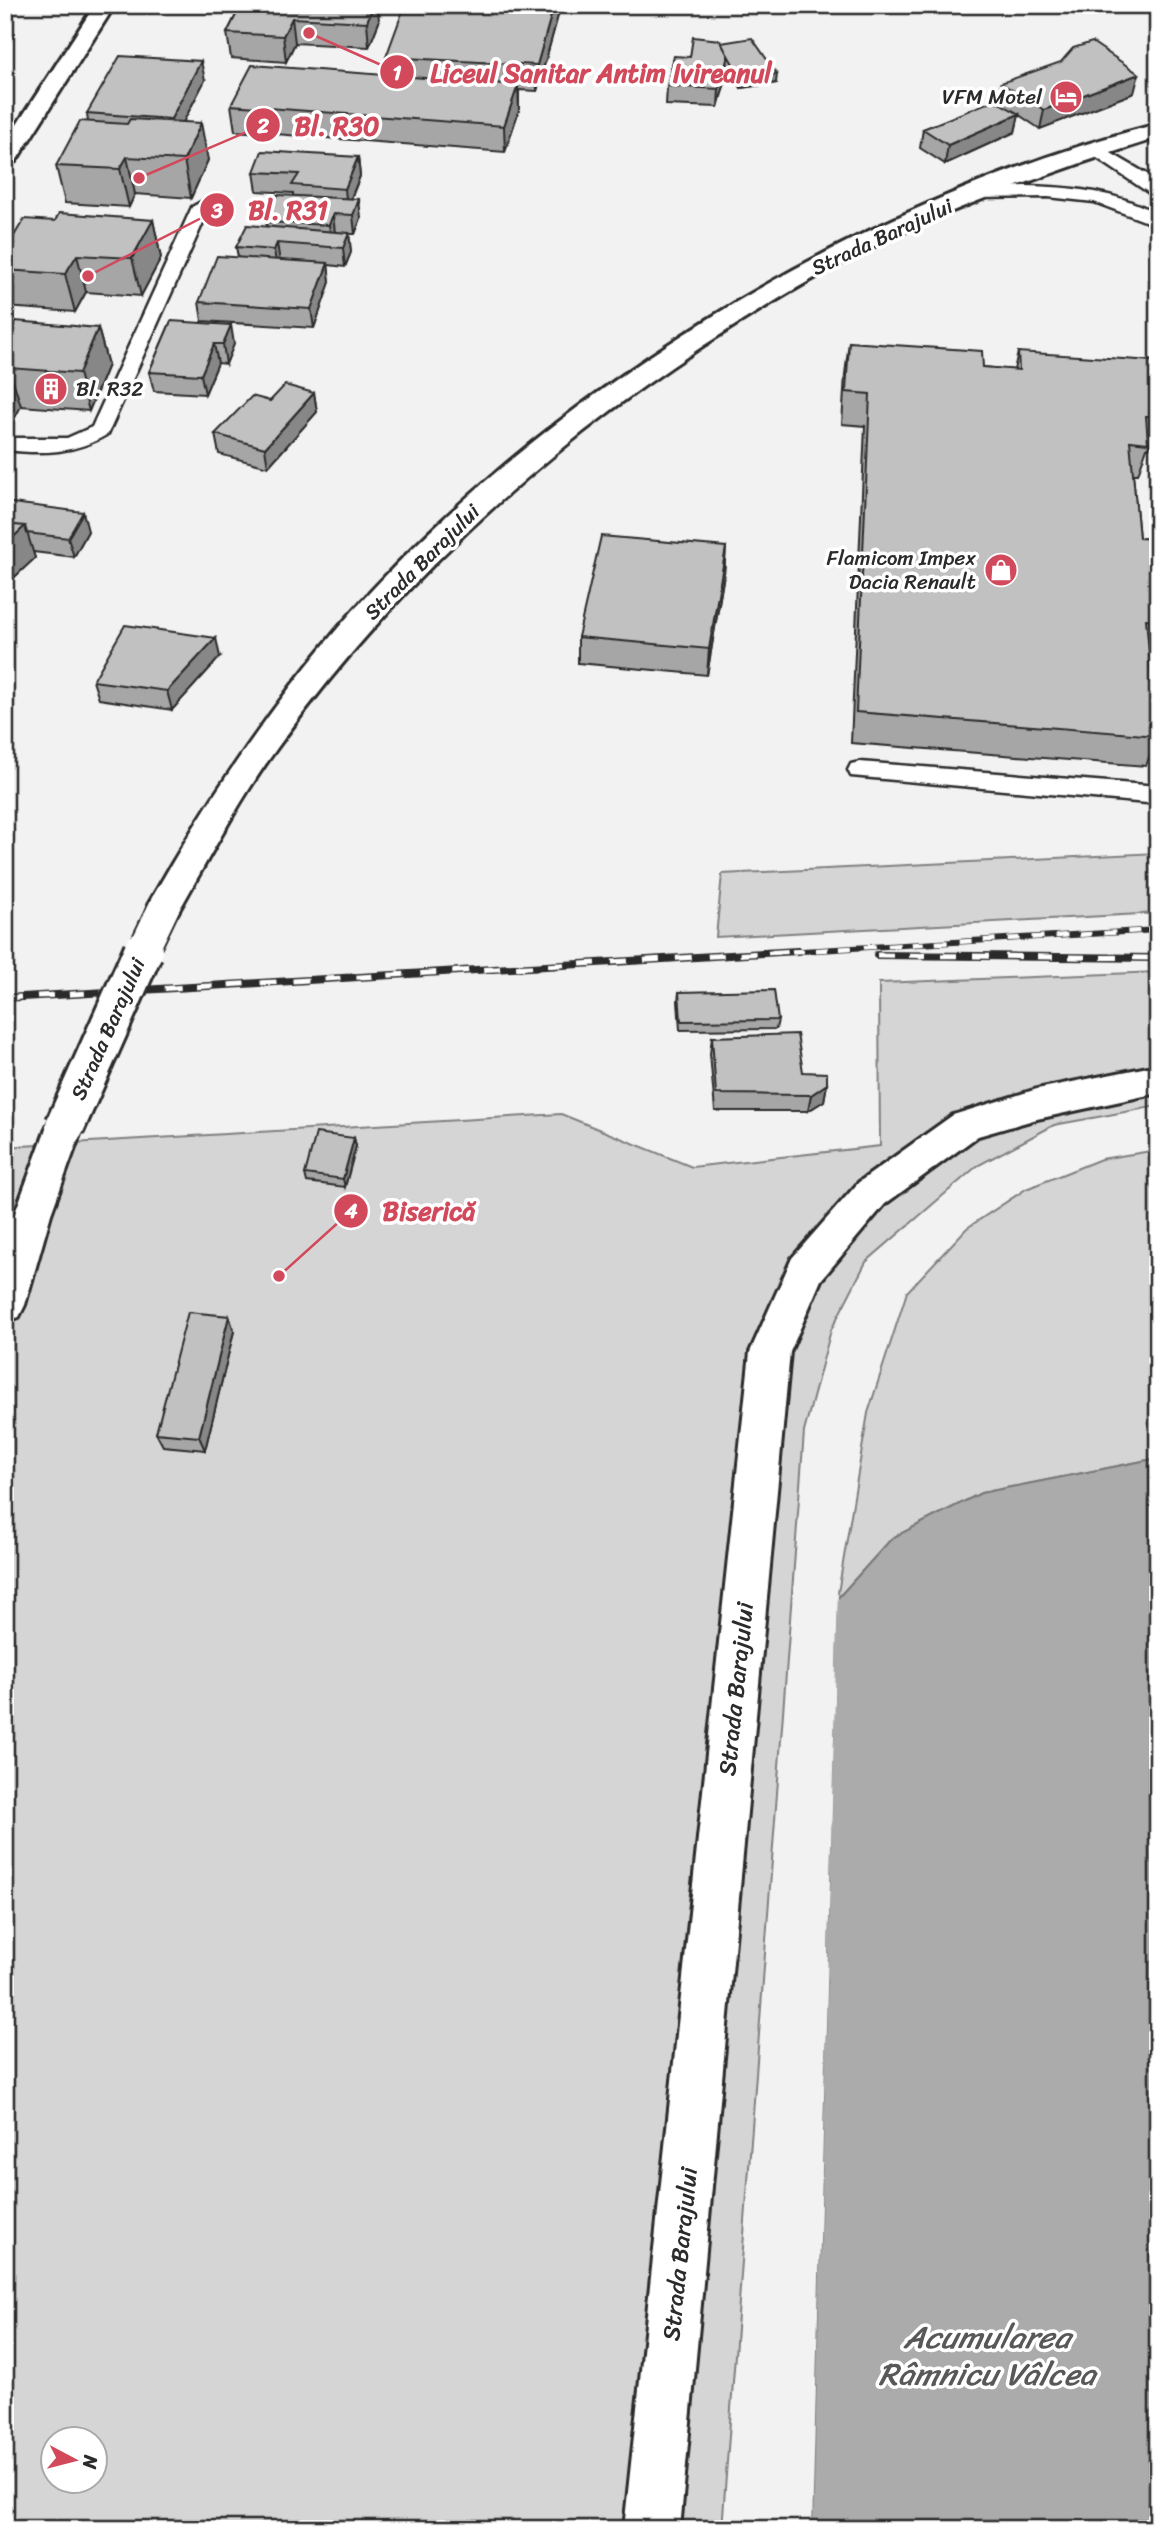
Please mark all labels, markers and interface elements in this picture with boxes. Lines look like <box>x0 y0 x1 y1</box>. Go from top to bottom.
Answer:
callout: Liceul Sanitar Antim Ivireanul <box>379 49 787 96</box>
text: Liceul Sanitar Antim Ivireanul <box>430 50 773 96</box>
text: 1 <box>392 54 402 92</box>
place label: VFM Motel <box>942 78 1043 116</box>
hotel icon: VFM Motel <box>1047 78 1085 116</box>
callout: Bl. R30 <box>246 102 394 149</box>
text: Bl. R30 <box>295 103 379 149</box>
text: 2 <box>256 107 269 145</box>
callout: Bl. R31 <box>199 187 342 234</box>
text: Bl. R31 <box>248 187 328 233</box>
street label: Strada Barajului <box>805 187 960 286</box>
text: 3 <box>210 192 223 230</box>
building icon: Bl. R32 <box>32 370 70 408</box>
place label: Bl. R32 <box>76 370 143 408</box>
street label: Strada Barajului <box>355 494 490 629</box>
place label: Flamicom Impex Dacia Renault <box>827 539 976 601</box>
shop icon: Flamicom Impex Dacia Renault <box>982 551 1020 589</box>
street label: Strada Barajului <box>60 950 157 1106</box>
callout: Biserică <box>333 1188 489 1235</box>
text: Biserică <box>383 1188 477 1234</box>
text: 4 <box>343 1192 358 1230</box>
street label: Strada Barajului <box>706 1599 766 1778</box>
street label: Strada Barajului <box>650 2164 710 2343</box>
water label: Acumularea Râmnicu Vâlcea <box>879 2309 1098 2403</box>
north arrow <box>38 2426 108 2496</box>
text: N <box>73 2452 108 2471</box>

